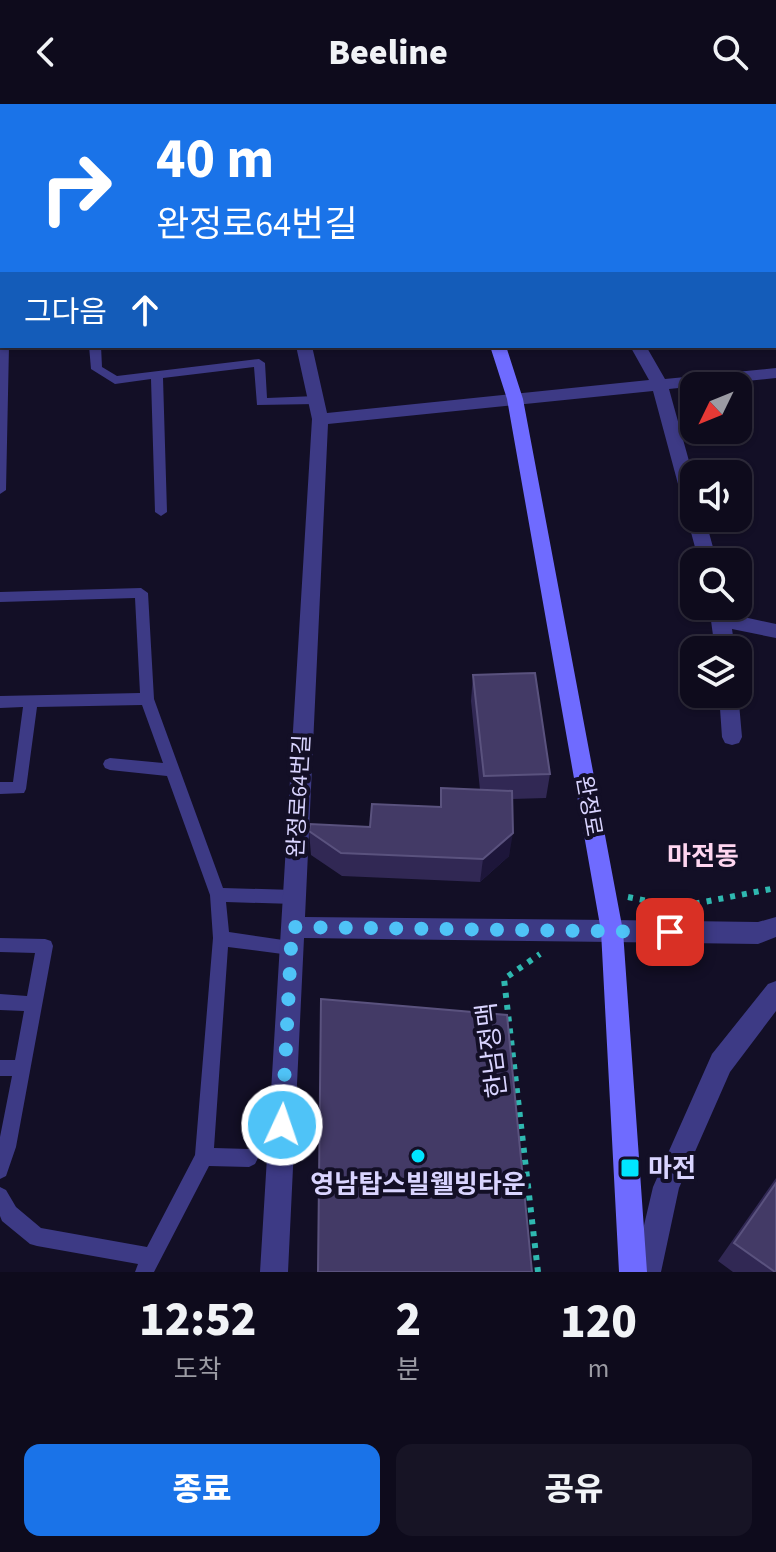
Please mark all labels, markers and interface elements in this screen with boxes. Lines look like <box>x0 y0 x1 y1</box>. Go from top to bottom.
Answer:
text: Beeline <box>328 27 448 78</box>
icon: back <box>24 30 68 74</box>
icon: search <box>708 30 752 74</box>
text: 40 m <box>156 120 274 199</box>
icon: right <box>24 136 128 240</box>
text: 완정로64번길 <box>156 199 357 250</box>
icon: ahead <box>123 288 167 332</box>
text: 그다음 <box>24 291 107 334</box>
north arrow <box>680 372 752 444</box>
map controls <box>680 372 752 708</box>
button: sound <box>680 460 752 532</box>
button: search <box>680 548 752 620</box>
button: layers <box>680 636 752 708</box>
street label: 완정로64번길 <box>280 734 318 858</box>
street label: 완정로 <box>568 773 610 839</box>
district label: 마전동 <box>667 838 739 875</box>
pin <box>636 898 704 966</box>
icon: arrive <box>648 910 692 954</box>
street label: 한남정맥 <box>468 1000 516 1100</box>
position arrow <box>240 1083 324 1167</box>
marker: 영남탑스빌웰빙타운 <box>409 1147 427 1165</box>
place label: 마전 <box>648 1150 696 1187</box>
marker: 마전 <box>619 1157 641 1179</box>
place label: 영남탑스빌웰빙타운 <box>310 1166 526 1203</box>
text: 12:52 <box>139 1286 256 1354</box>
text: 2 <box>395 1286 421 1354</box>
text: 120 <box>560 1288 637 1356</box>
text: m <box>588 1350 609 1387</box>
text: 도착 <box>174 1351 222 1388</box>
text: 분 <box>396 1351 420 1388</box>
button: 종료 <box>24 1444 380 1536</box>
button: 공유 <box>396 1444 752 1536</box>

